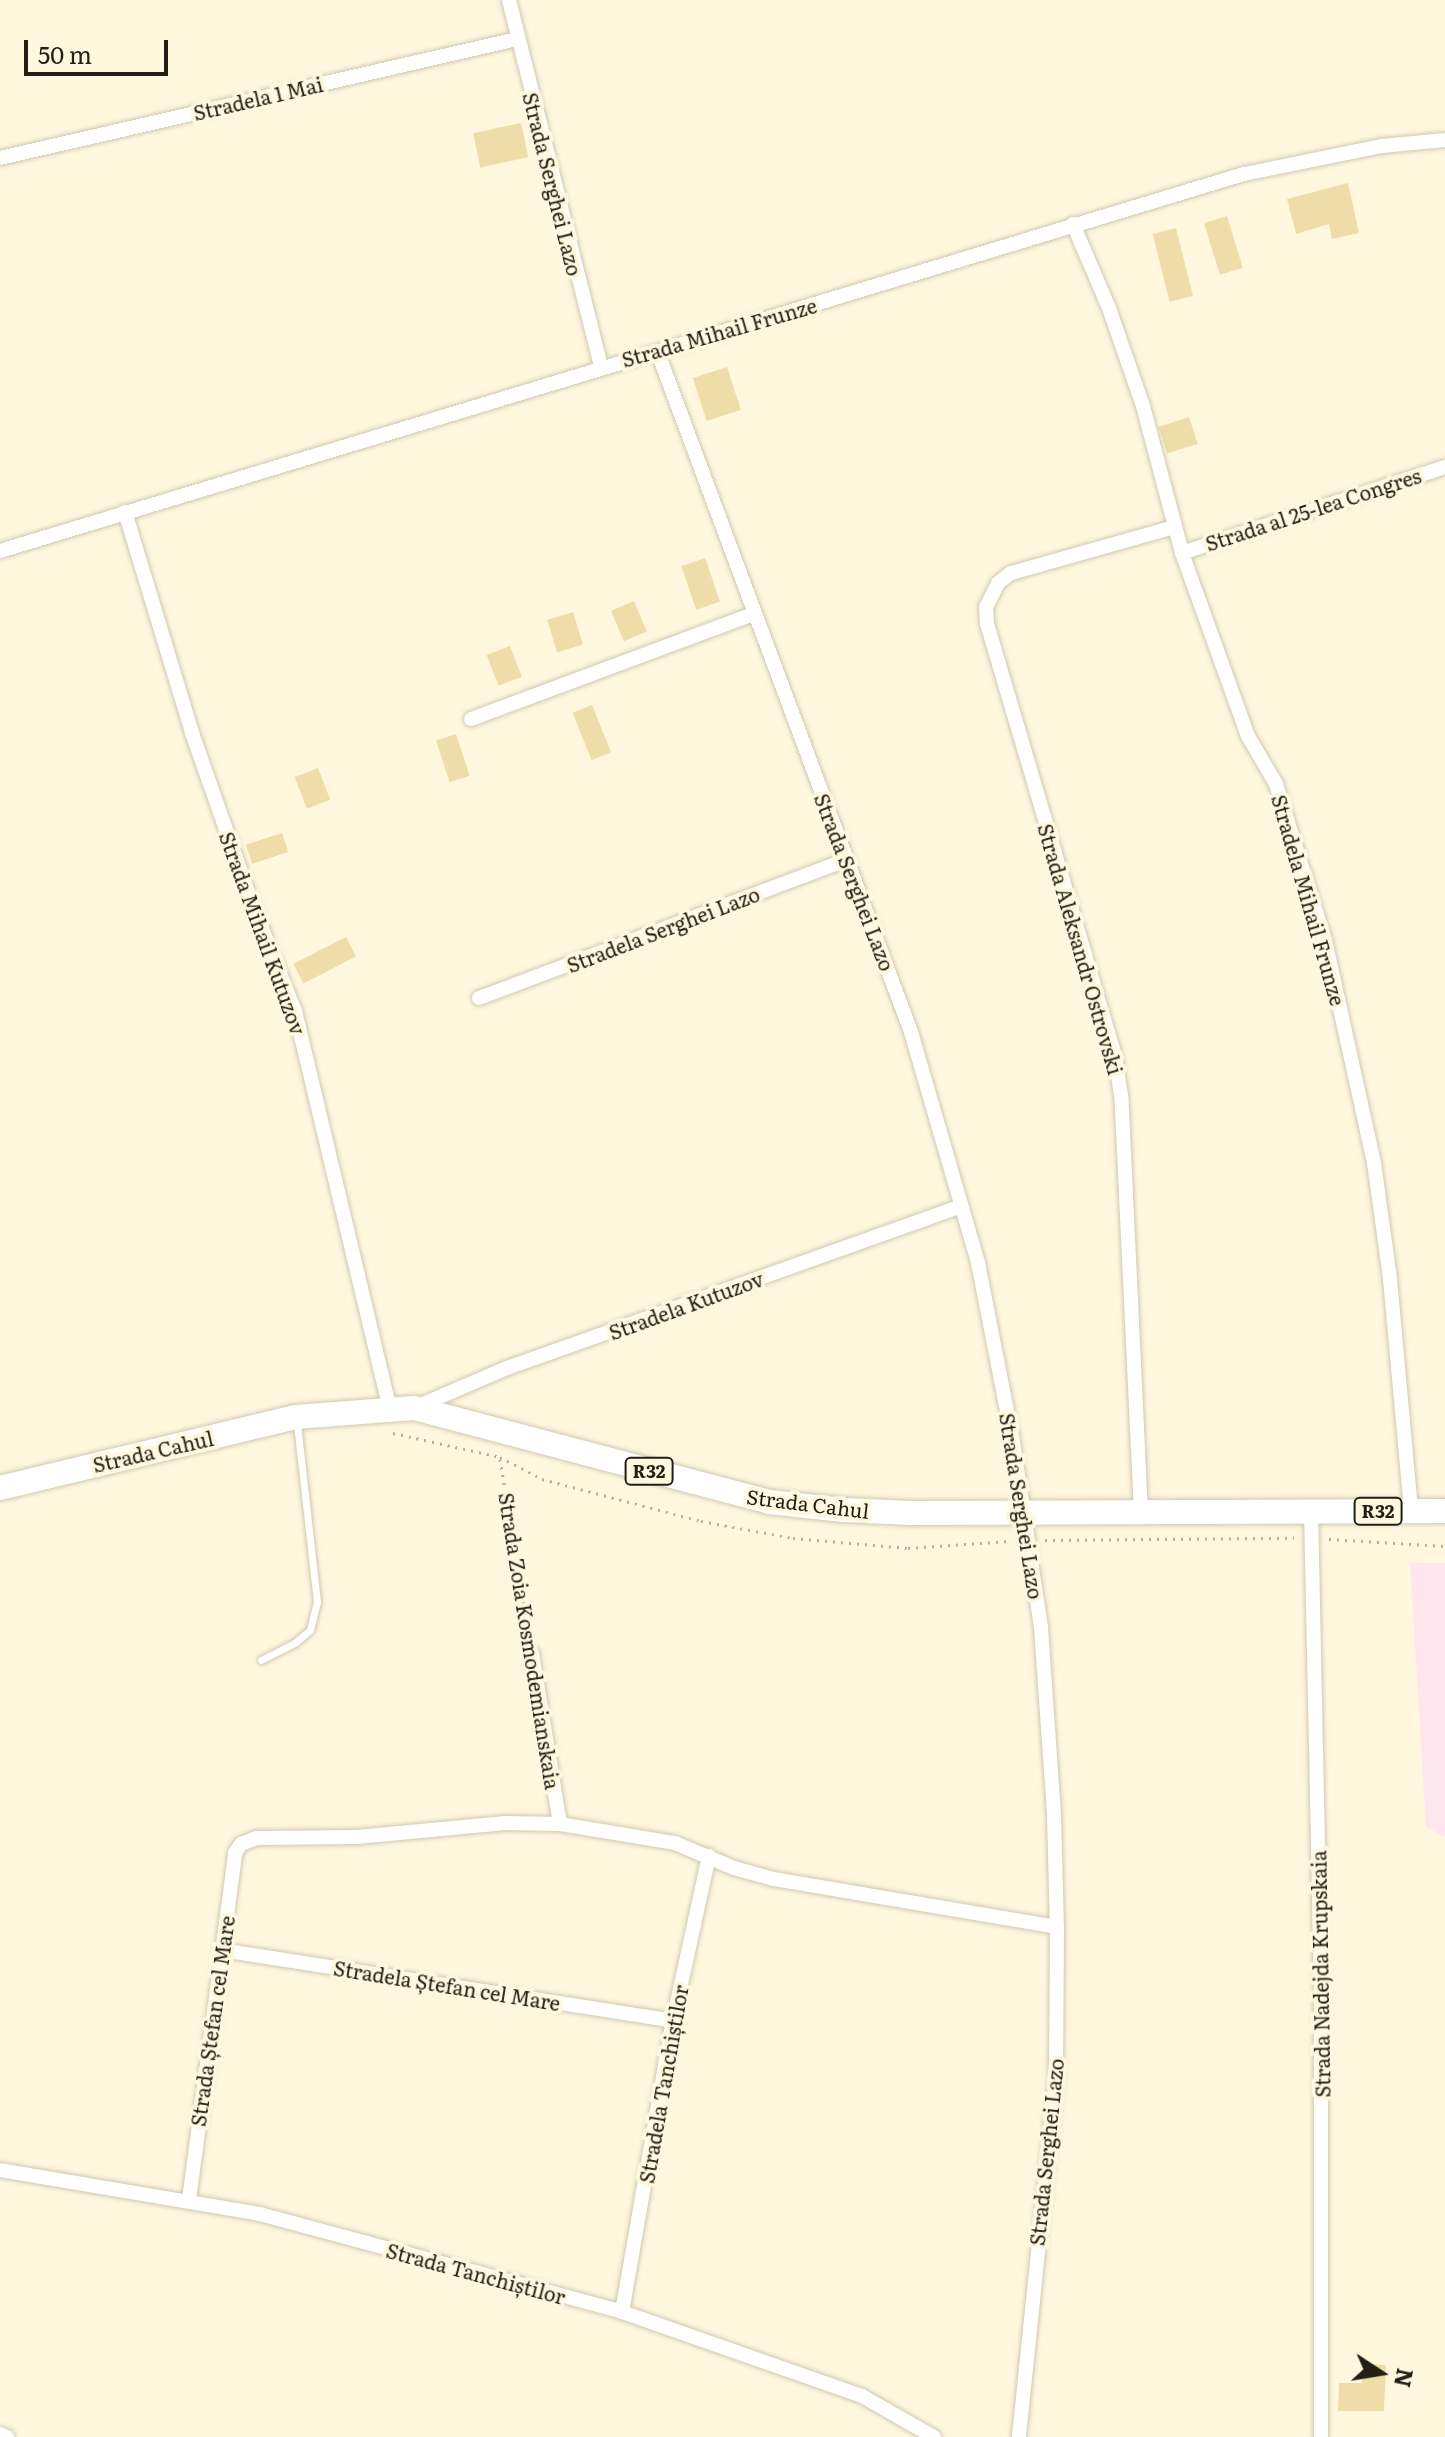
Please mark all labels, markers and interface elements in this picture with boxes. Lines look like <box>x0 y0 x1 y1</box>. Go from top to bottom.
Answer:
scale bar <box>28 24 172 74</box>
text: 50 m <box>38 36 92 71</box>
street label: Stradela 1 Mai <box>191 71 325 125</box>
street label: Strada Serghei Lazo <box>519 90 587 278</box>
street label: Strada Mihail Frunze <box>619 293 819 371</box>
street label: Strada al 25-lea Congres <box>1202 463 1424 555</box>
street label: Strada Serghei Lazo <box>810 790 900 974</box>
street label: Stradela Mihail Frunze <box>1267 792 1351 1008</box>
street label: Strada Aleksandr Ostrovski <box>1034 821 1128 1077</box>
street label: Strada Mihail Kutuzov <box>215 828 311 1038</box>
street label: Stradela Serghei Lazo <box>563 881 763 977</box>
street label: Stradela Kutuzov <box>605 1266 767 1344</box>
street label: Strada Serghei Lazo <box>995 1411 1049 1601</box>
street label: Strada Cahul <box>90 1425 216 1477</box>
road number: R32 <box>623 1457 675 1485</box>
street label: Strada Cahul <box>745 1484 871 1522</box>
street label: Strada Zoia Kosmodemianskaia <box>495 1491 565 1791</box>
road number: R32 <box>1352 1497 1404 1525</box>
street label: Strada Nadejda Krupskaia <box>1306 1850 1334 2098</box>
street label: Strada Ștefan cel Mare <box>185 1914 239 2128</box>
street label: Stradela Ștefan cel Mare <box>332 1955 562 2015</box>
street label: Stradela Tanchiștilor <box>634 1983 692 2185</box>
street label: Strada Serghei Lazo <box>1024 2057 1068 2247</box>
street label: Strada Tanchiștilor <box>384 2238 568 2308</box>
north arrow <box>1341 2333 1421 2413</box>
text: N <box>1387 2366 1423 2391</box>

